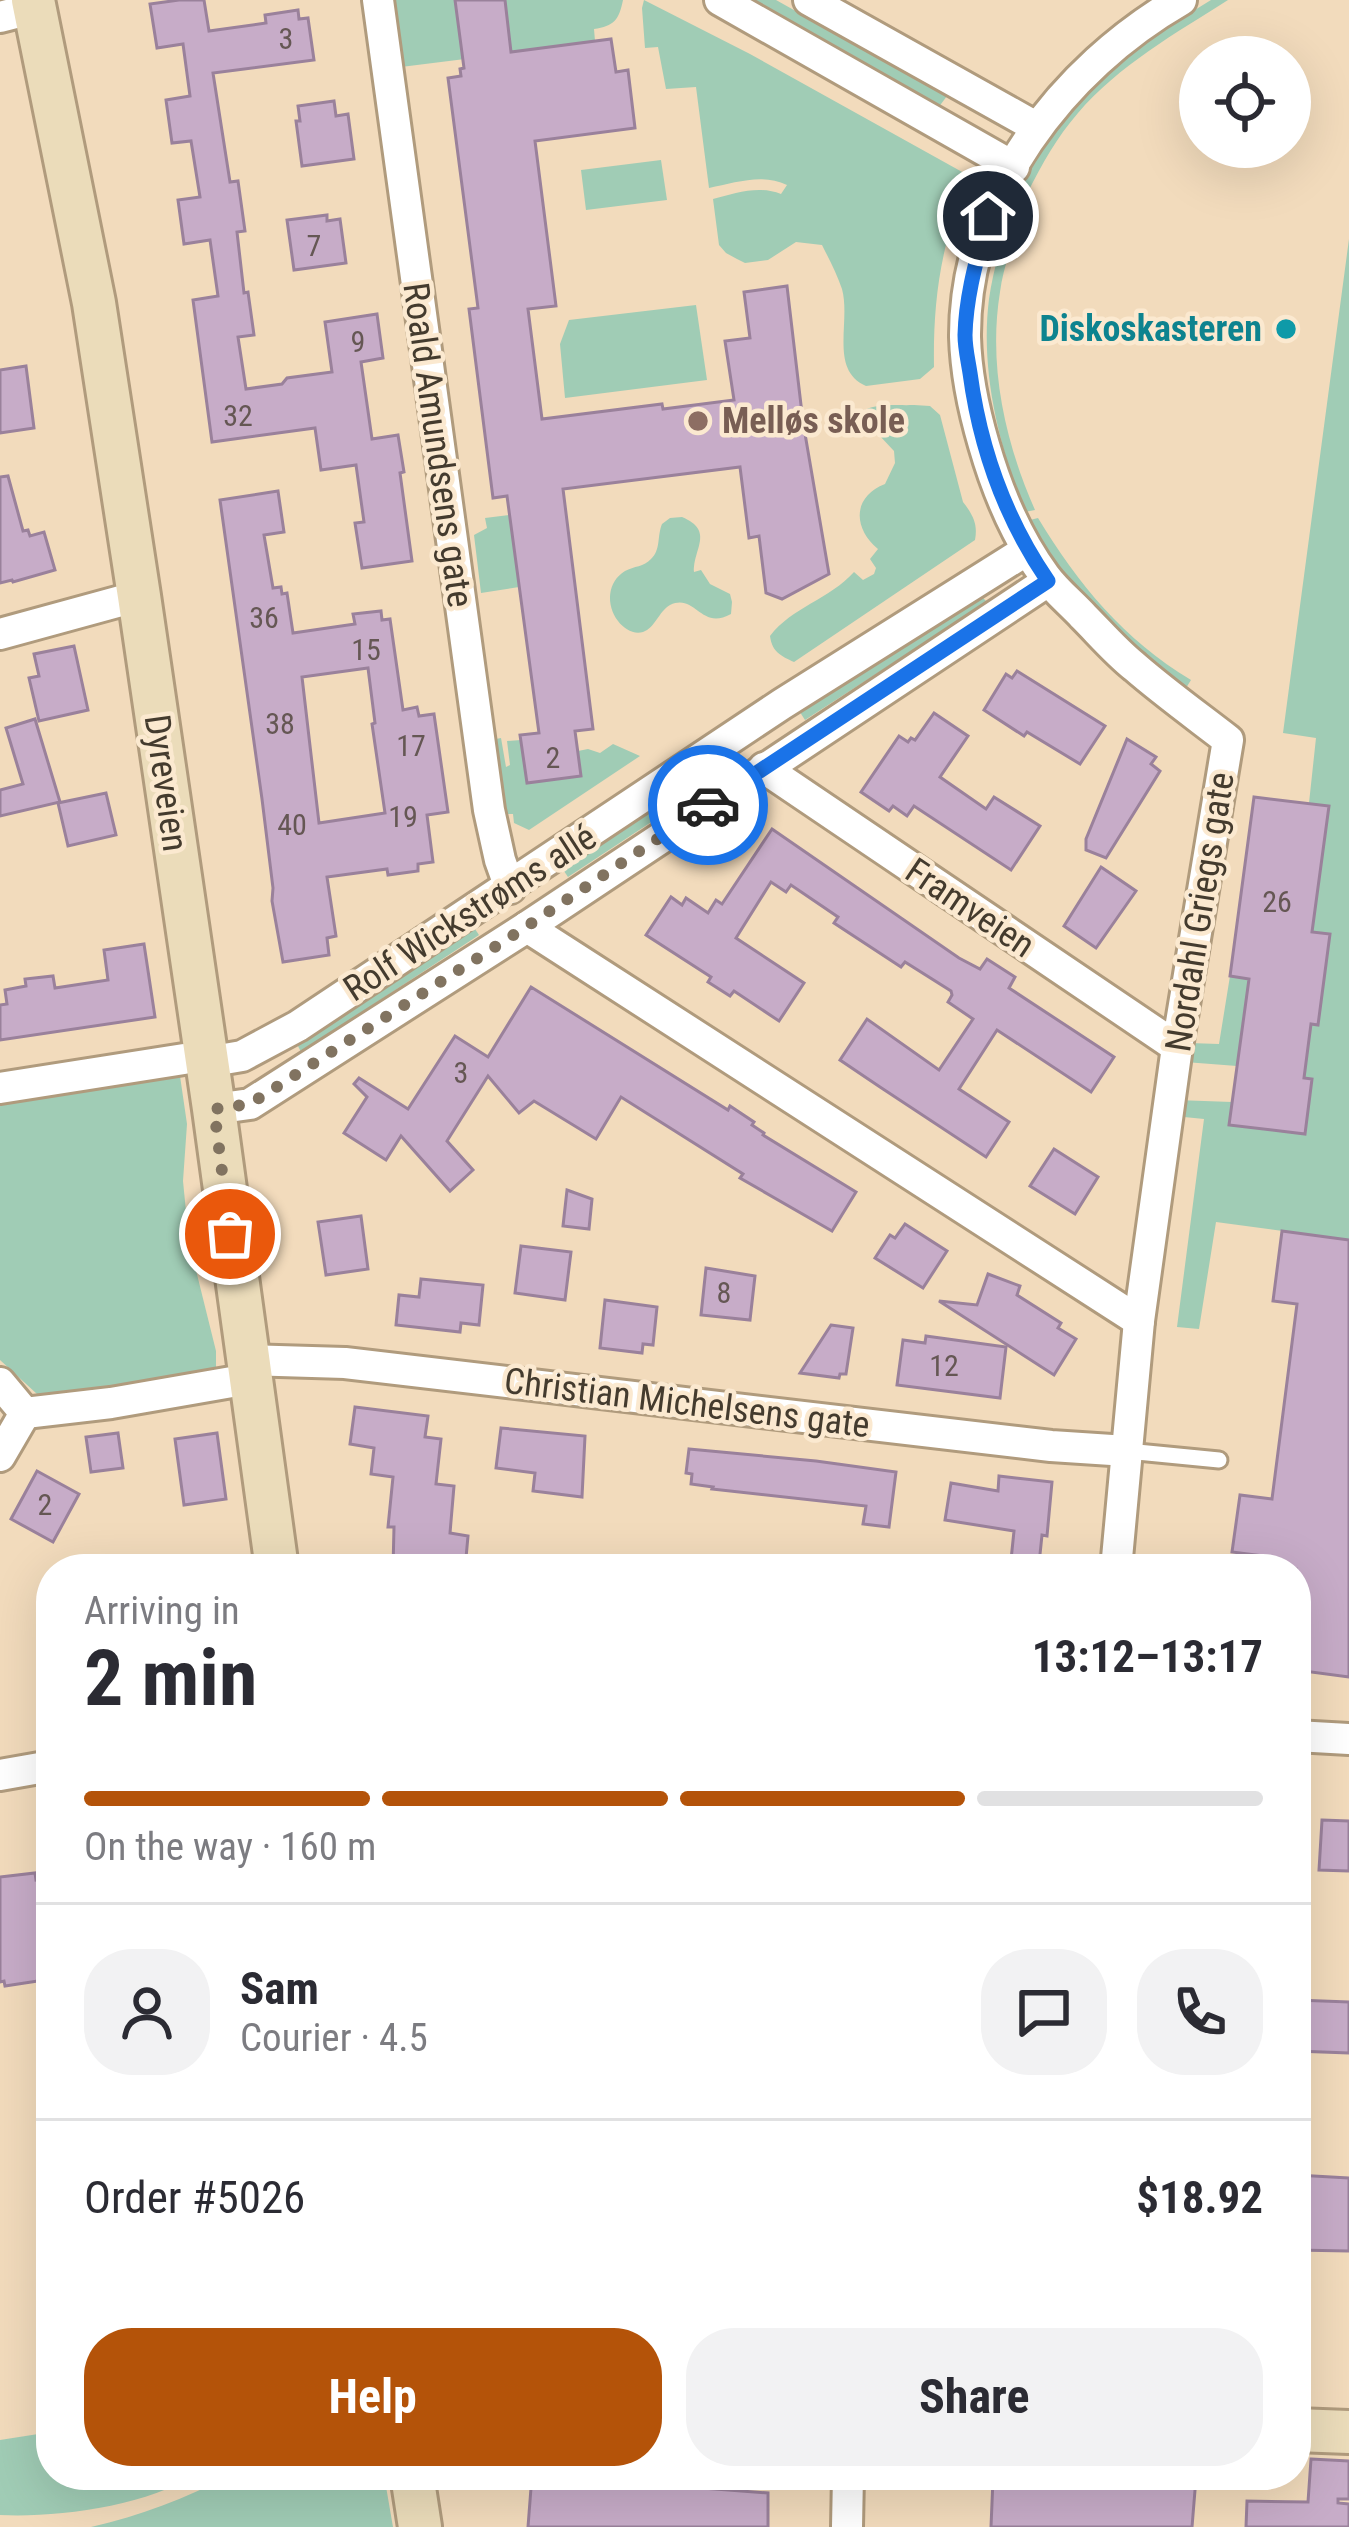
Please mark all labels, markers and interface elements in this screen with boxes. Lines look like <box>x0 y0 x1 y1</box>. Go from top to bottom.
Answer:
house number: 3 <box>279 21 293 56</box>
map controls <box>1179 36 1311 168</box>
button: locate <box>1179 36 1311 168</box>
pin <box>937 165 1039 267</box>
icon: home <box>955 183 1021 249</box>
house number: 7 <box>307 228 321 263</box>
street label: Roald Amundsens gate <box>394 280 482 610</box>
place label: Diskoskasteren <box>1039 308 1262 350</box>
marker: Diskoskasteren <box>1273 316 1299 342</box>
house number: 9 <box>351 324 365 359</box>
house number: 32 <box>223 398 253 433</box>
place label: Melløs skole <box>722 400 905 442</box>
marker: Melløs skole <box>685 408 711 434</box>
house number: 36 <box>249 600 279 635</box>
house number: 15 <box>351 632 381 667</box>
house number: 38 <box>265 706 295 741</box>
street label: Dyreveien <box>136 712 196 854</box>
house number: 17 <box>396 728 426 763</box>
house number: 2 <box>546 740 560 775</box>
courier <box>648 745 768 865</box>
street label: Nordahl Griegs gate <box>1157 769 1243 1055</box>
icon: car <box>675 772 741 838</box>
house number: 19 <box>388 799 418 834</box>
house number: 40 <box>277 807 307 842</box>
street label: Rolf Wickstrøms allé <box>336 816 604 1010</box>
street label: Framveien <box>898 850 1042 966</box>
house number: 26 <box>1262 884 1292 919</box>
house number: 3 <box>454 1055 468 1090</box>
pin <box>179 1183 281 1285</box>
icon: bag <box>197 1201 263 1267</box>
house number: 8 <box>717 1275 731 1310</box>
house number: 12 <box>929 1348 959 1383</box>
street label: Christian Michelsens gate <box>502 1360 872 1446</box>
house number: 2 <box>38 1487 52 1522</box>
text: Arriving in <box>84 1588 240 1634</box>
text: 13:12–13:17 <box>1032 1630 1263 1683</box>
text: 2 min <box>84 1633 257 1724</box>
text: On the way · 160 m <box>84 1824 376 1870</box>
button: person <box>84 1949 210 2075</box>
button: chat <box>981 1949 1107 2075</box>
button: phone <box>1137 1949 1263 2075</box>
text: Sam <box>240 1962 319 2015</box>
text: Courier · 4.5 <box>240 2015 428 2061</box>
text: Order #5026 <box>84 2171 305 2224</box>
text: $18.92 <box>1136 2171 1263 2224</box>
button: Help <box>84 2328 662 2466</box>
button: Share <box>686 2328 1263 2466</box>

